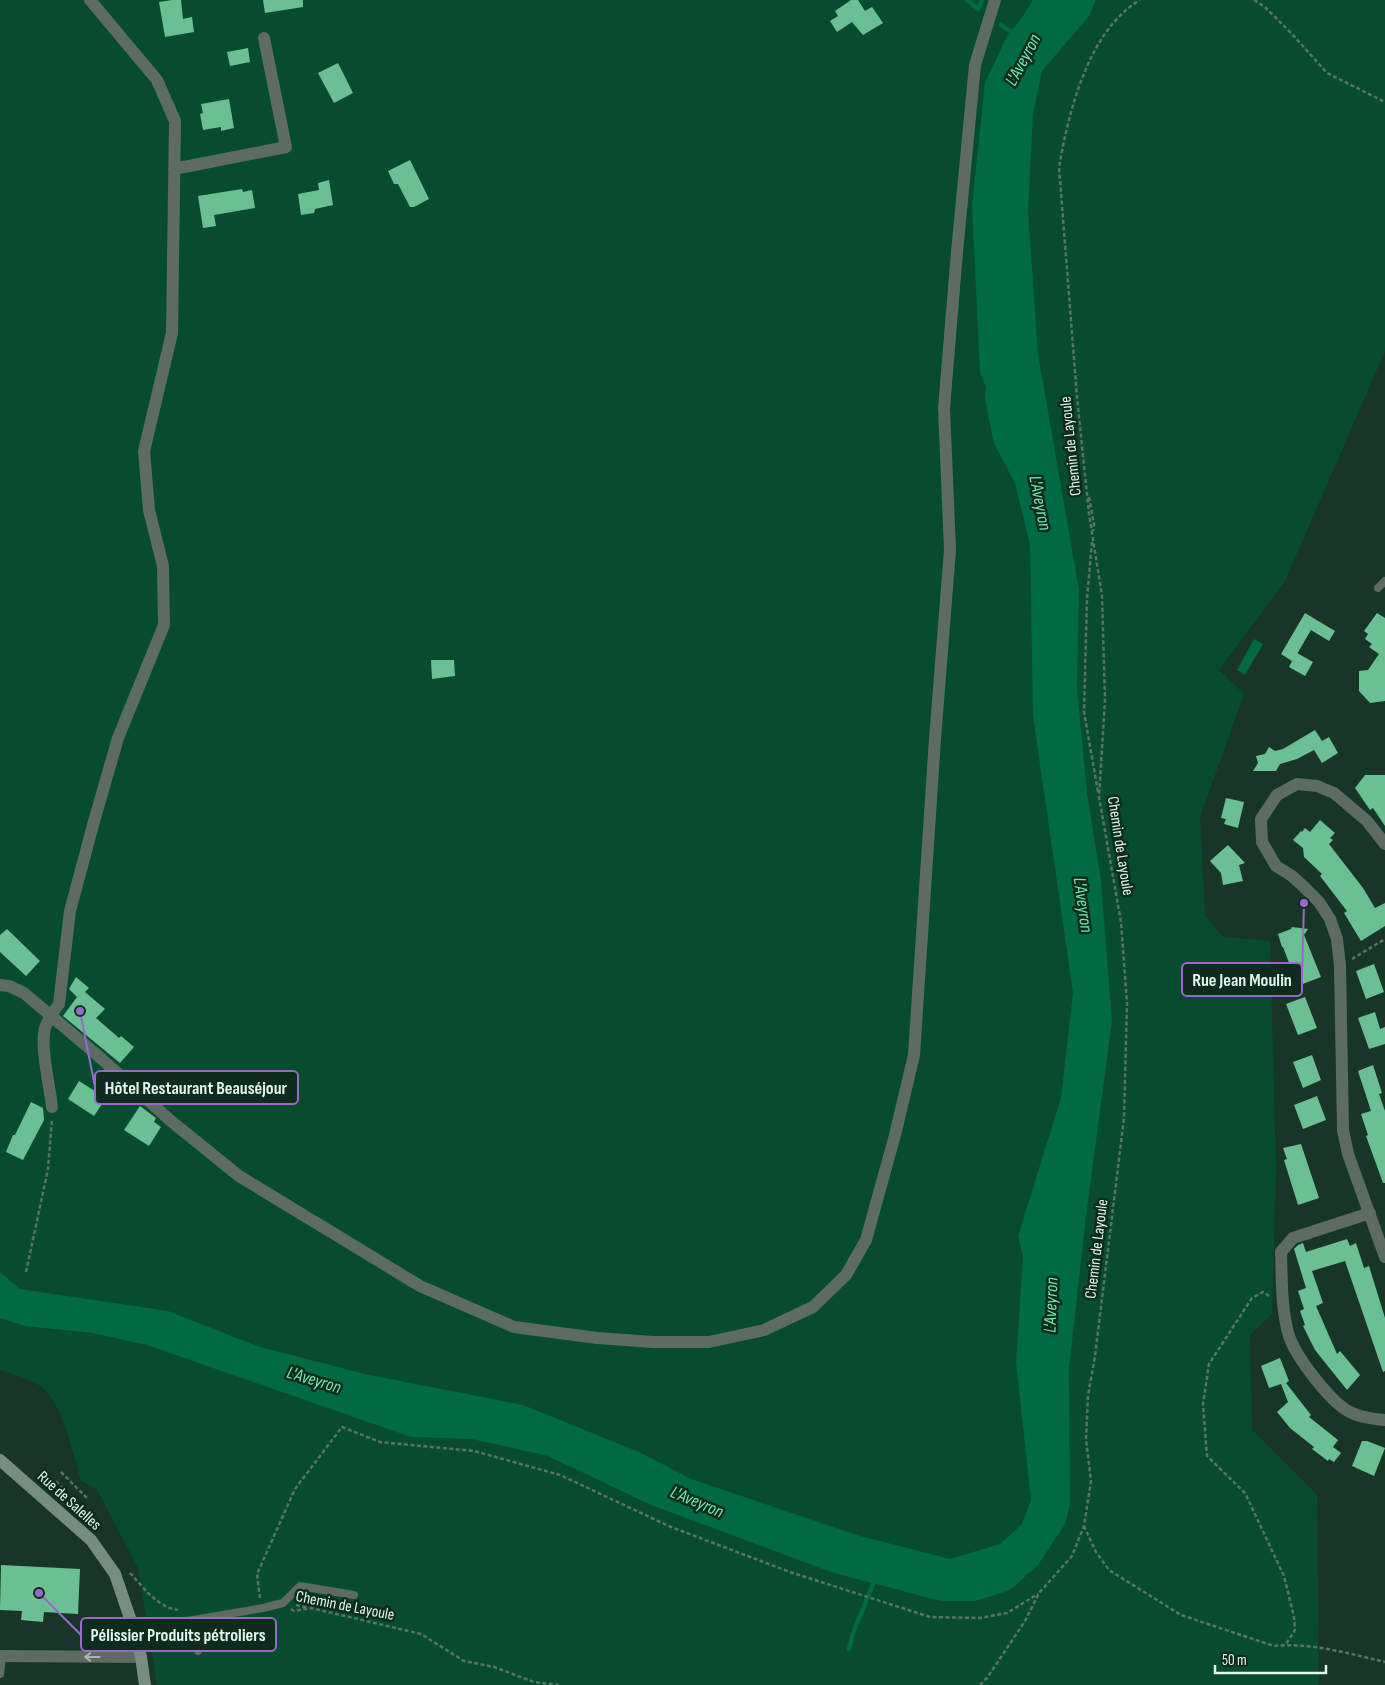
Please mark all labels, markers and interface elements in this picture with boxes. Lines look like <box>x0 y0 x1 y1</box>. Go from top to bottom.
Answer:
water label: L'Aveyron <box>1001 30 1046 89</box>
street label: Chemin de Layoule <box>1056 395 1086 497</box>
water label: L'Aveyron <box>1024 474 1056 533</box>
street label: Chemin de Layoule <box>1103 795 1137 897</box>
water label: L'Aveyron <box>1069 876 1097 934</box>
callout: Rue Jean Moulin <box>1182 963 1302 996</box>
text: Rue Jean Moulin <box>1192 970 1292 991</box>
callout: Hôtel Restaurant Beauséjour <box>95 1071 298 1104</box>
text: Hôtel Restaurant Beauséjour <box>105 1078 288 1099</box>
street label: Chemin de Layoule <box>1081 1198 1113 1300</box>
water label: L'Aveyron <box>1040 1276 1062 1333</box>
water label: L'Aveyron <box>284 1362 344 1398</box>
street label: Rue de Salelles <box>33 1467 105 1535</box>
water label: L'Aveyron <box>667 1481 727 1523</box>
street label: Chemin de Layoule <box>294 1587 396 1625</box>
callout: Pélissier Produits pétroliers <box>81 1618 276 1651</box>
text: Pélissier Produits pétroliers <box>90 1625 266 1646</box>
scale bar <box>1215 1642 1326 1674</box>
text: 50 m <box>1222 1651 1247 1670</box>
one-way arrow <box>84 1652 100 1662</box>

